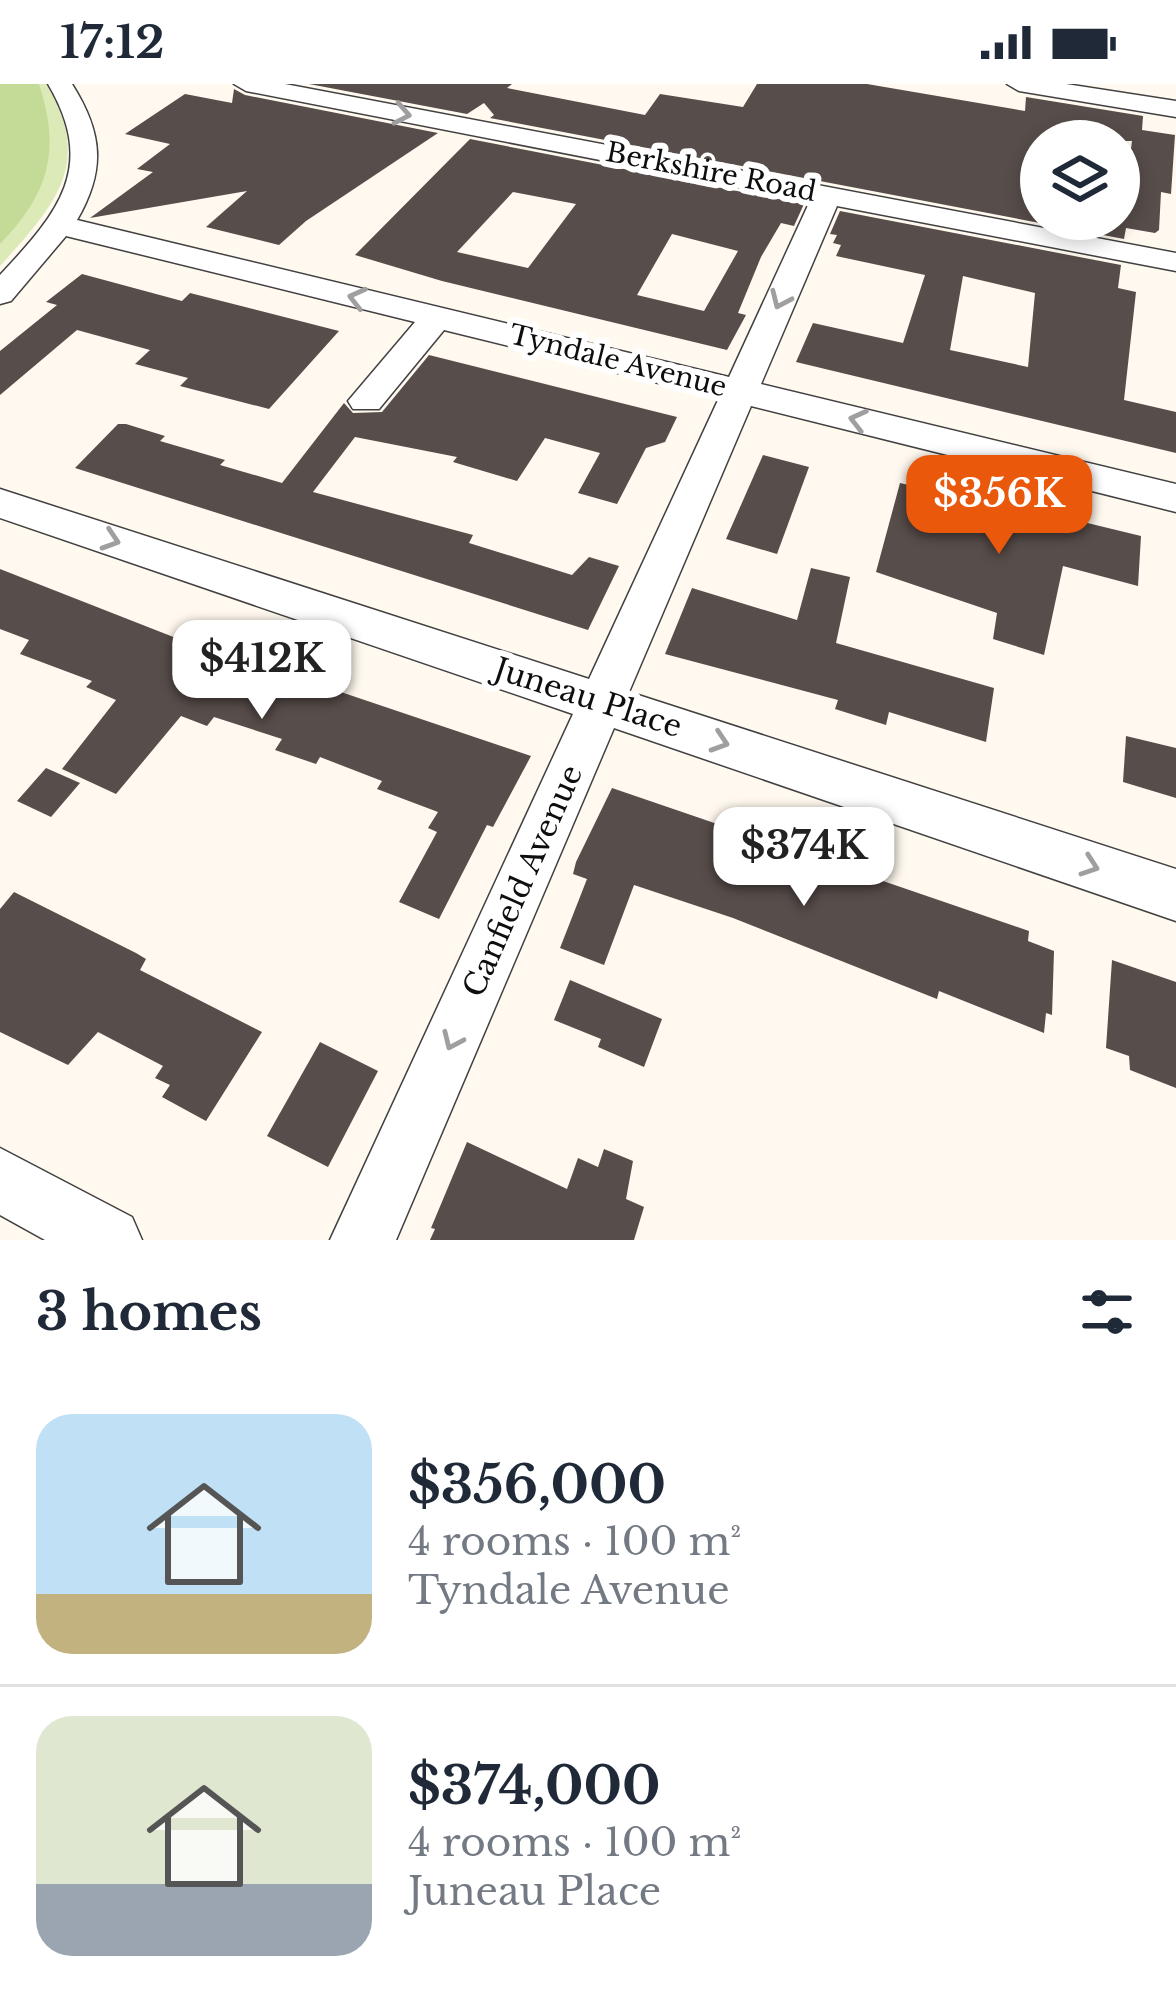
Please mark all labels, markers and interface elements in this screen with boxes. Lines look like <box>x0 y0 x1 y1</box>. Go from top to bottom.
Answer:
text: 17:12 <box>60 14 165 70</box>
one-way arrow <box>392 100 412 126</box>
map controls <box>1020 120 1140 240</box>
button: layers <box>1020 120 1140 240</box>
street label: Berkshire Road <box>603 135 819 208</box>
one-way arrow <box>347 287 368 312</box>
one-way arrow <box>771 288 795 309</box>
street label: Tyndale Avenue <box>506 318 730 403</box>
one-way arrow <box>849 409 869 434</box>
pin: $356K <box>915 455 1083 557</box>
text: $356K <box>933 469 1065 518</box>
one-way arrow <box>100 525 121 550</box>
pin: $412K <box>178 620 346 722</box>
text: $412K <box>199 634 325 683</box>
street label: Juneau Place <box>486 649 686 745</box>
one-way arrow <box>708 728 729 752</box>
street label: Canfield Avenue <box>455 759 590 1002</box>
pin: $374K <box>720 807 888 909</box>
text: $374K <box>740 821 868 870</box>
one-way arrow <box>1078 852 1099 876</box>
one-way arrow <box>442 1028 466 1050</box>
icon: filters <box>1074 1279 1140 1345</box>
text: 3 homes <box>36 1281 262 1344</box>
text: $356,000 <box>408 1454 666 1517</box>
icon: home <box>132 1462 276 1606</box>
text: 4 rooms · 100 m² <box>408 1517 742 1566</box>
text: Tyndale Avenue <box>408 1566 730 1615</box>
text: $374,000 <box>408 1755 660 1818</box>
icon: home <box>132 1764 276 1908</box>
text: 4 rooms · 100 m² <box>408 1818 742 1867</box>
text: Juneau Place <box>408 1867 661 1916</box>

